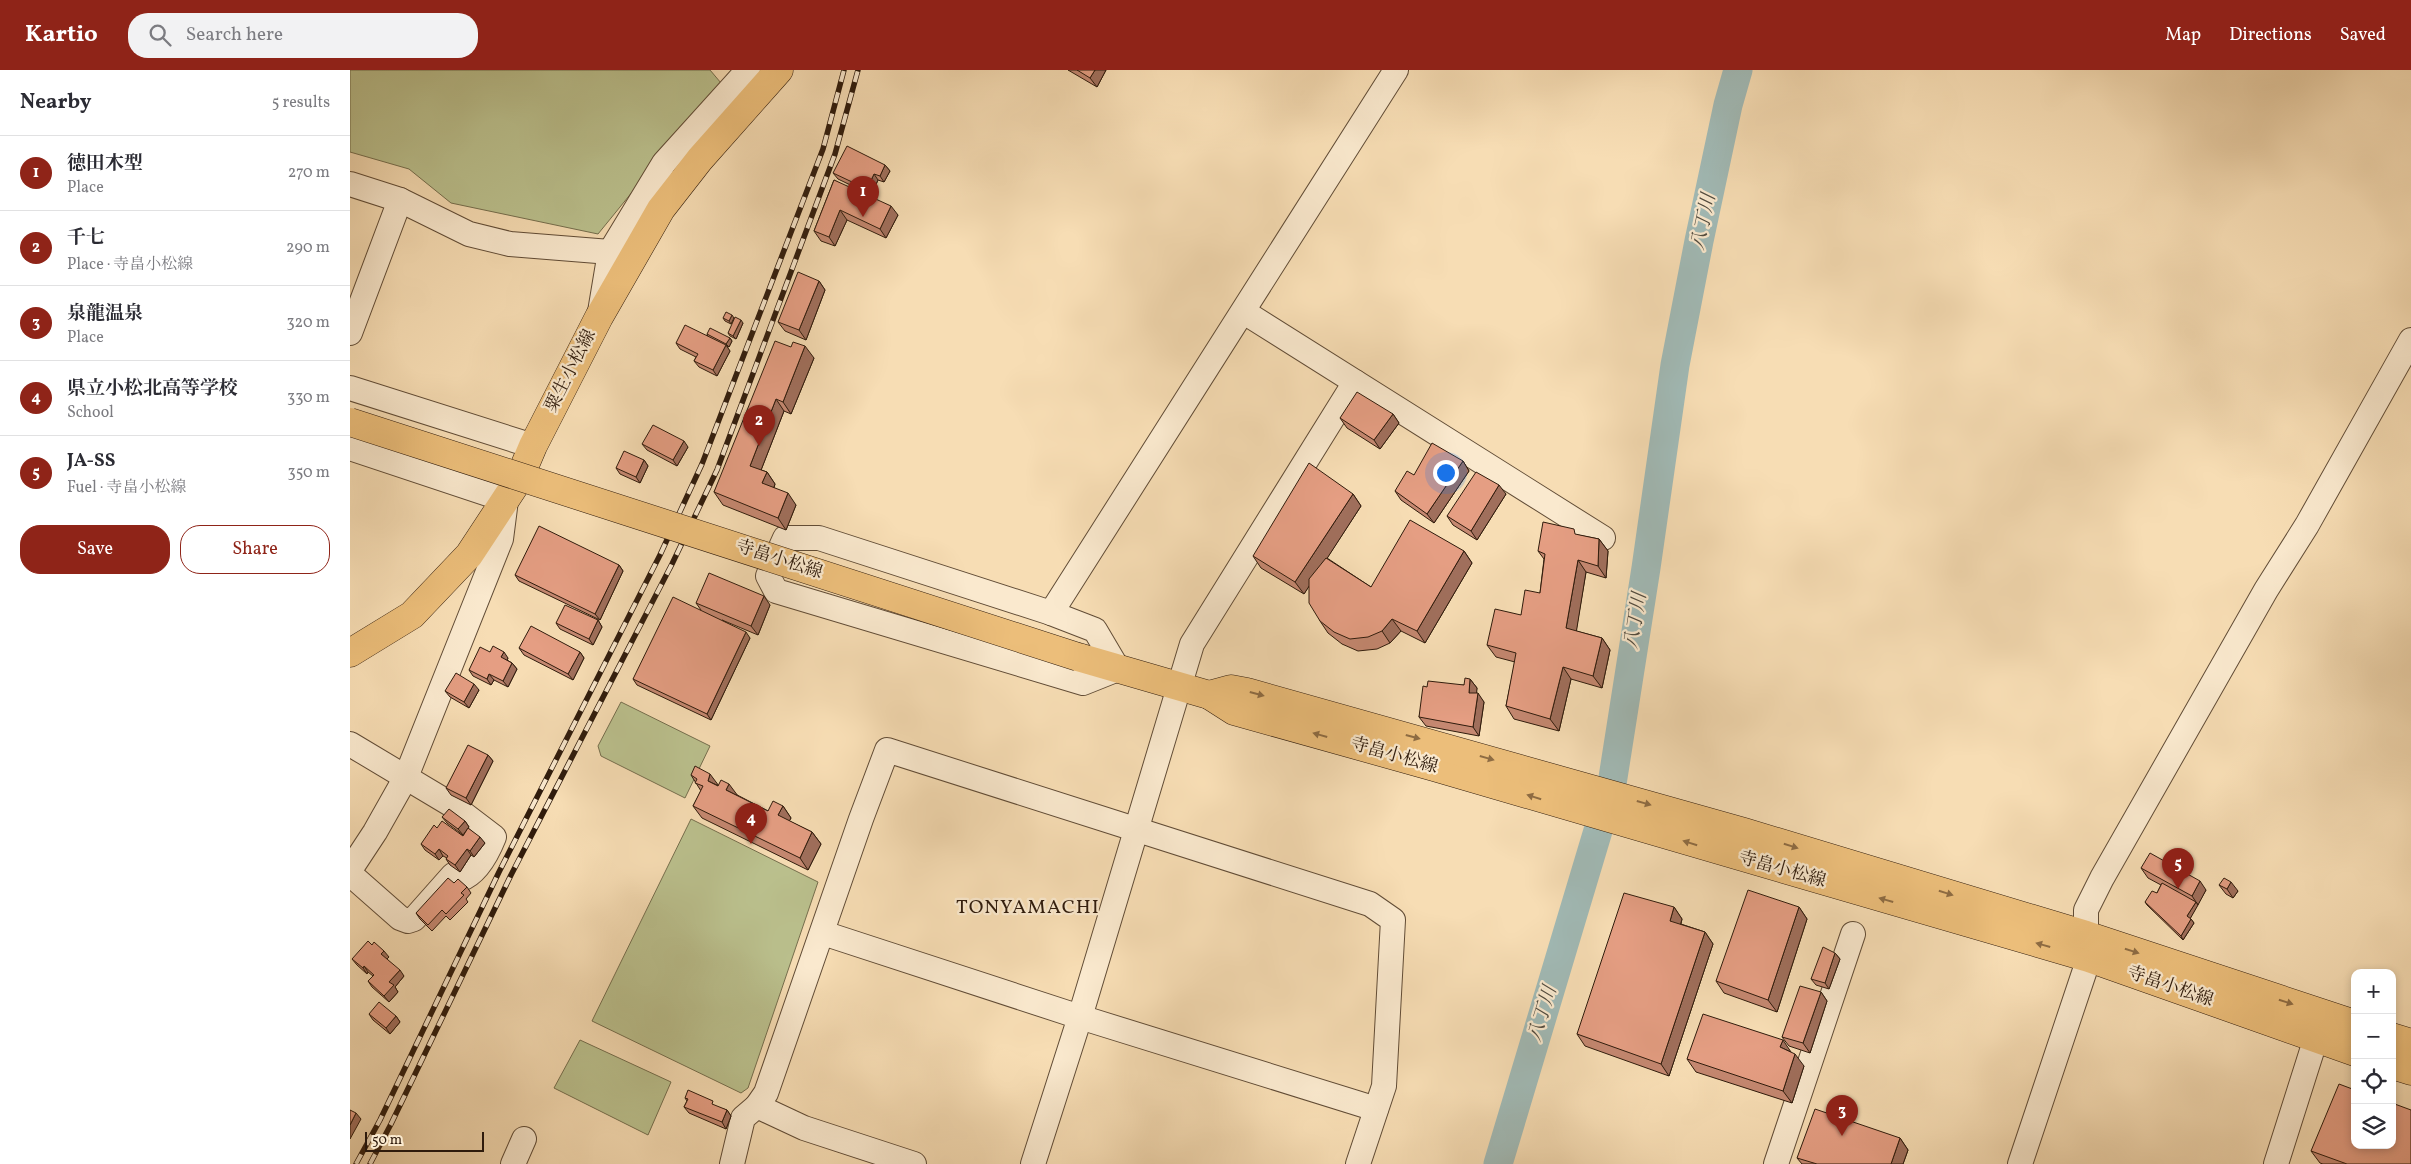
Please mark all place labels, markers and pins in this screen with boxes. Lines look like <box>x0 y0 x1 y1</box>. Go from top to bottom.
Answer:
pin: 1 <box>847 176 879 217</box>
pin: 2 <box>743 405 775 446</box>
pin: 4 <box>735 803 767 844</box>
pin: 5 <box>2162 848 2194 889</box>
pin: 3 <box>1826 1095 1858 1136</box>

